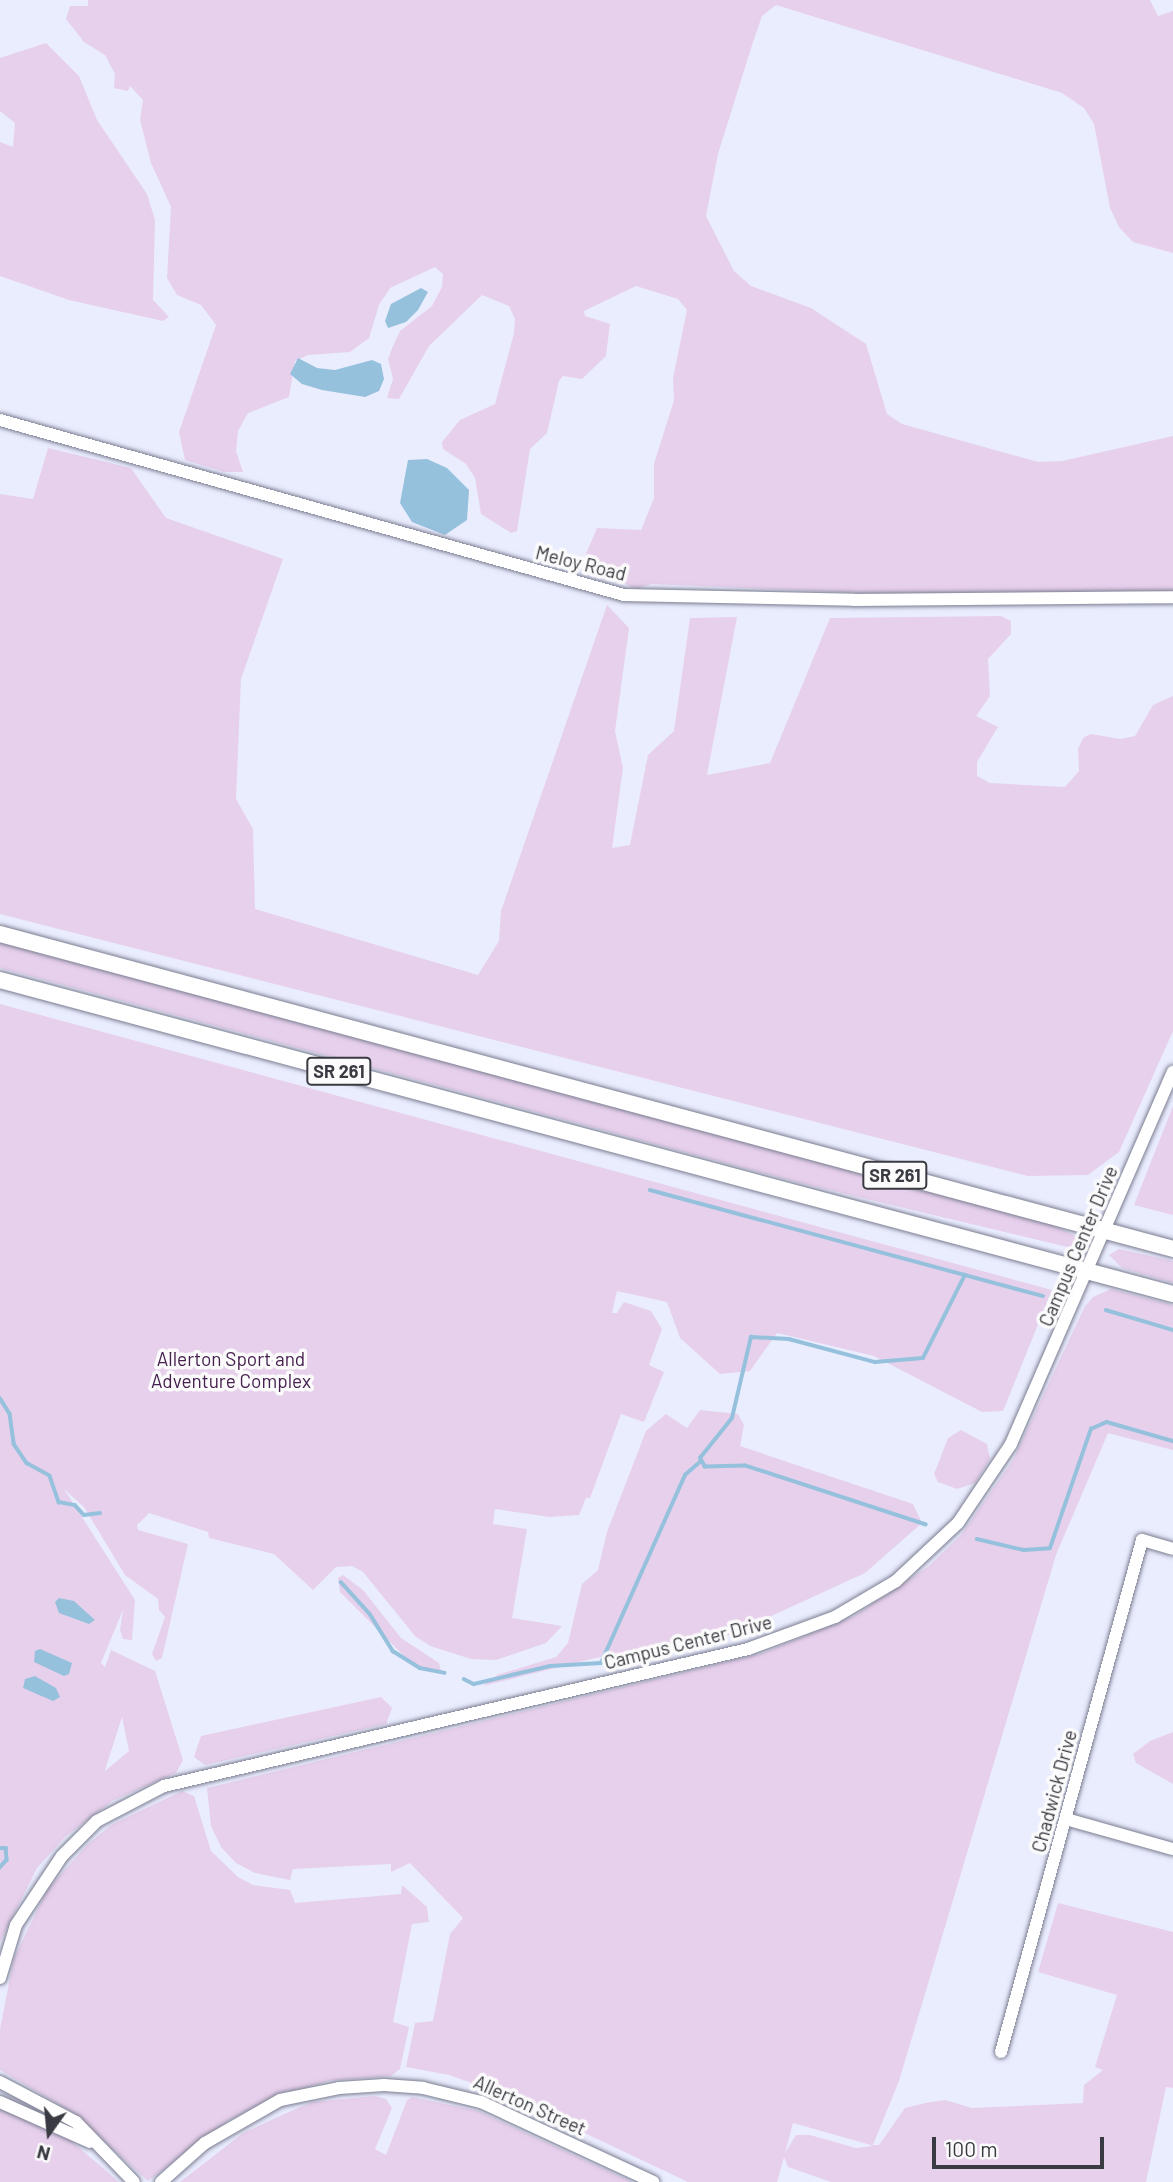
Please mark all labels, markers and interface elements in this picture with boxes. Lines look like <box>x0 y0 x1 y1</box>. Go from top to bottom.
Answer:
street label: Meloy Road <box>533 541 629 585</box>
road number: SR 261 <box>306 1056 372 1086</box>
road number: SR 261 <box>862 1160 928 1190</box>
street label: Campus Center Drive <box>1034 1162 1122 1330</box>
park label: Allerton Sport and Adventure Complex <box>151 1348 311 1392</box>
street label: Campus Center Drive <box>602 1610 774 1674</box>
street label: Chadwick Drive <box>1027 1727 1081 1855</box>
street label: Allerton Street <box>470 2070 590 2140</box>
north arrow <box>14 2098 84 2168</box>
scale bar <box>935 2122 1106 2166</box>
text: 100 m <box>945 2136 998 2161</box>
text: N <box>34 2141 53 2167</box>

